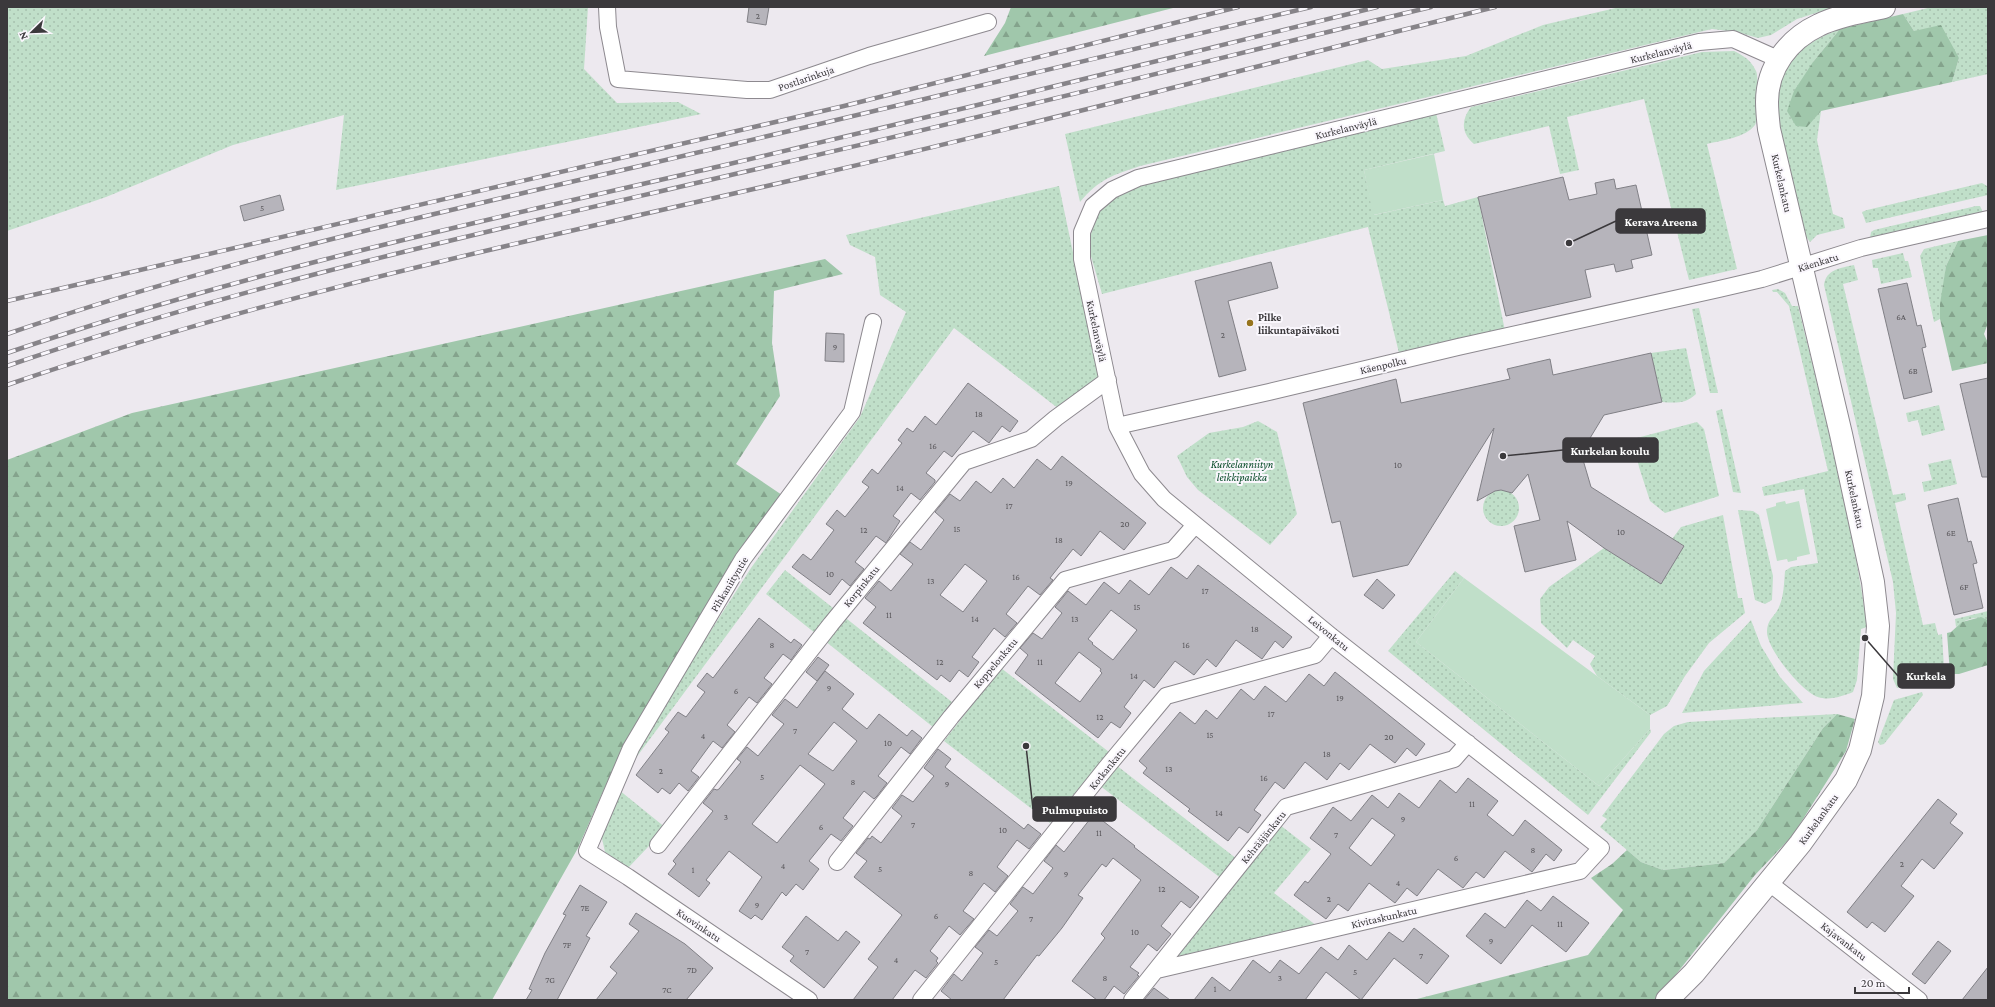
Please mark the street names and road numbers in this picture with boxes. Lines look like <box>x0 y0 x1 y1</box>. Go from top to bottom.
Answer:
street label: Kurkelanväylä <box>1629 39 1693 66</box>
street label: Postlarinkuja <box>777 63 836 94</box>
street label: Kurkelanväylä <box>1314 115 1378 142</box>
street label: Kurkelankatu <box>1769 153 1795 213</box>
street label: Käenkatu <box>1796 250 1840 274</box>
street label: Kurkelanväylä <box>1084 299 1109 363</box>
street label: Käenpolku <box>1359 354 1408 377</box>
street label: Kurkelankatu <box>1843 469 1867 529</box>
street label: Pihkaniityntie <box>708 554 751 614</box>
street label: Korpinkatu <box>841 563 882 610</box>
street label: Leivonkatu <box>1306 613 1352 653</box>
street label: Koppelonkatu <box>970 635 1020 691</box>
street label: Kotkankatu <box>1086 744 1128 792</box>
street label: Kurkelankatu <box>1796 791 1840 847</box>
street label: Kehrääjänkatu <box>1238 808 1289 866</box>
street label: Kivitaskunkatu <box>1350 904 1418 930</box>
street label: Kuovinkatu <box>674 906 724 944</box>
street label: Kajavankatu <box>1818 919 1869 963</box>

